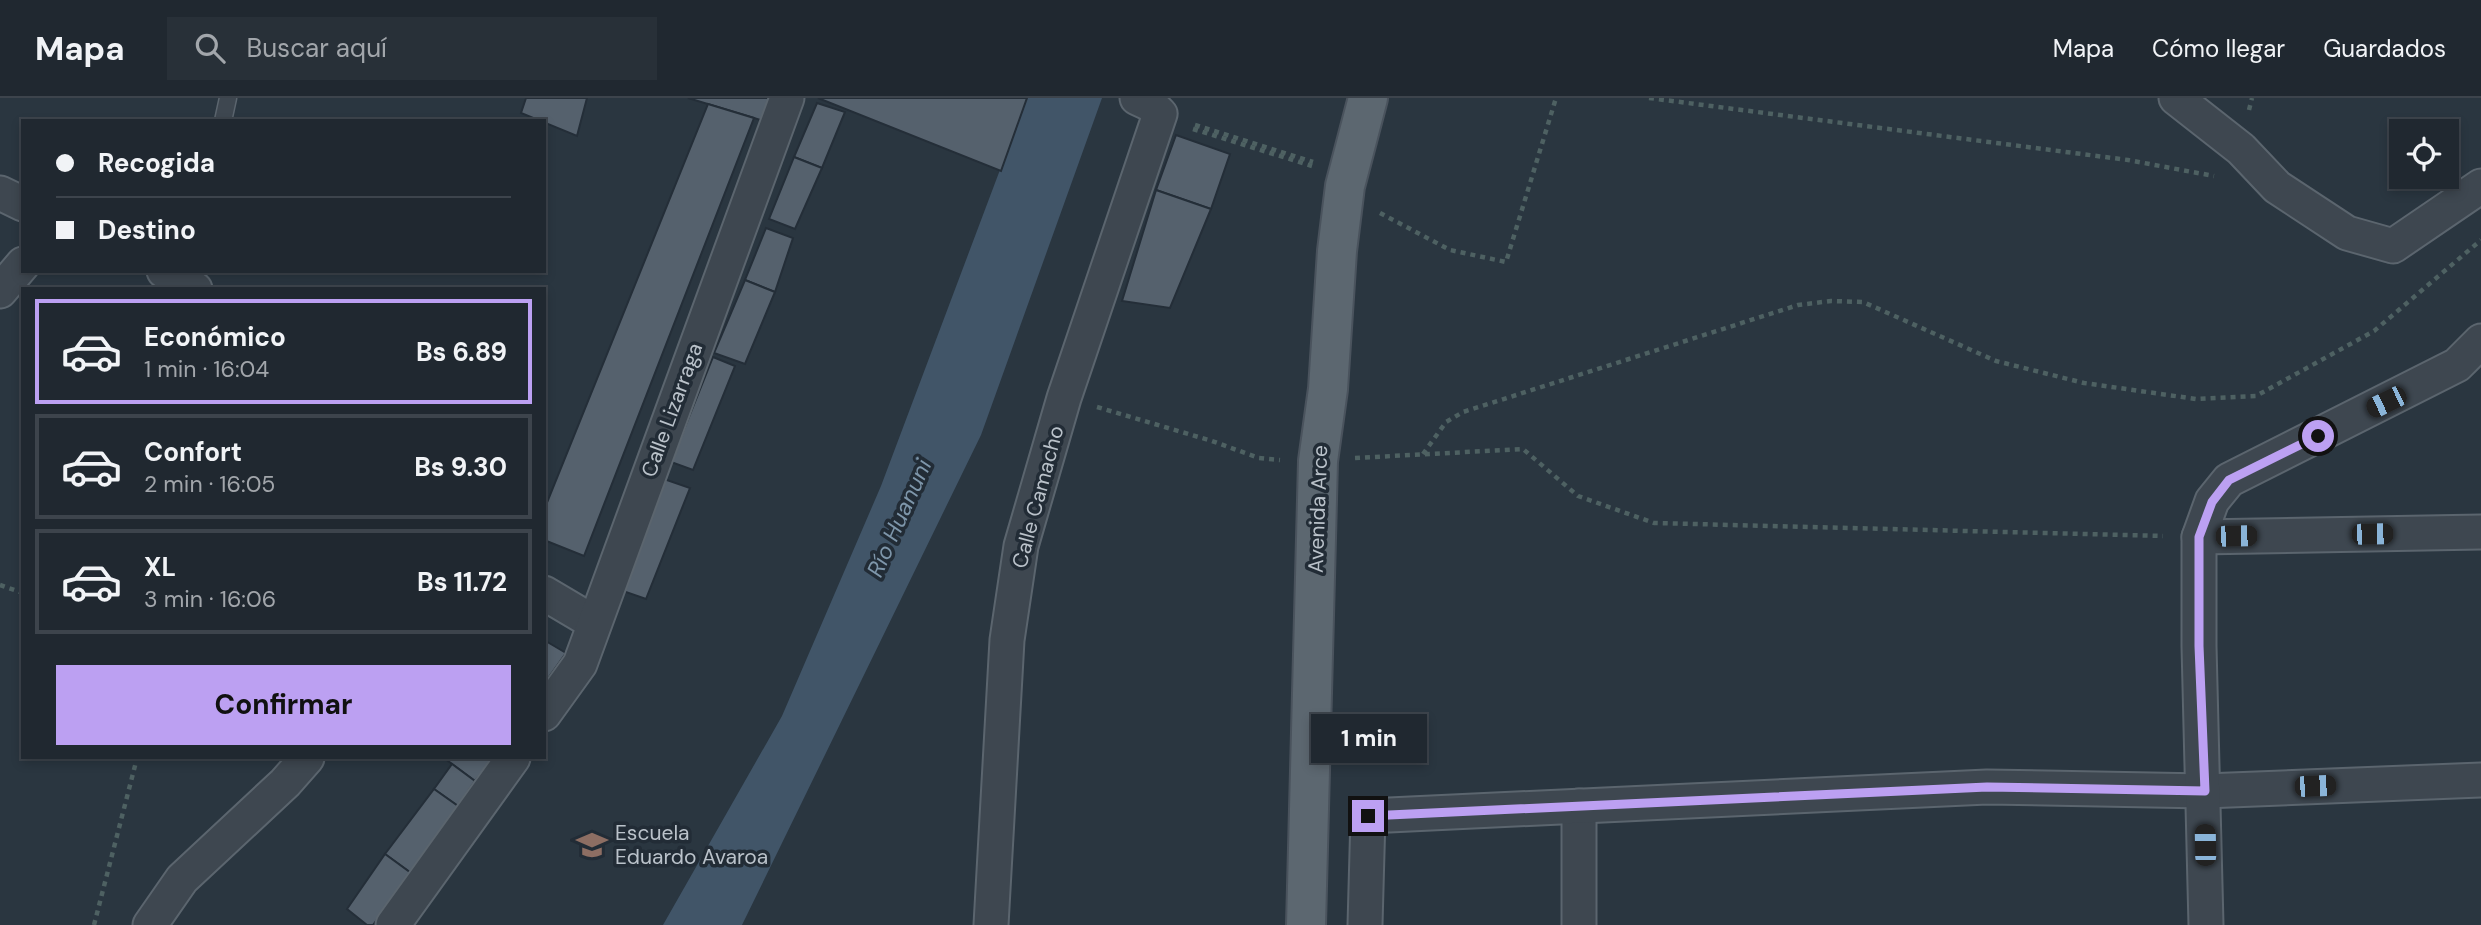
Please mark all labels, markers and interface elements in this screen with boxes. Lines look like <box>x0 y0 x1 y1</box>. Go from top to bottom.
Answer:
search box <box>167 17 657 80</box>
text: Mapa <box>35 27 125 70</box>
icon: search <box>191 29 229 67</box>
text: Buscar aquí <box>247 31 387 65</box>
text: Mapa <box>2053 33 2114 64</box>
text: Cómo llegar <box>2152 33 2285 64</box>
text: Guardados <box>2323 33 2446 64</box>
map controls <box>2389 119 2459 189</box>
button: locate <box>2389 119 2459 189</box>
text: Recogida <box>98 146 215 180</box>
text: Destino <box>98 213 196 247</box>
icon: car <box>60 320 123 383</box>
text: Económico <box>144 320 286 354</box>
text: Bs 6.89 <box>416 335 507 369</box>
street label: Calle Lizarraga <box>635 339 709 481</box>
text: 1 min · 16:04 <box>144 354 269 384</box>
car <box>2363 383 2410 421</box>
route start <box>2302 420 2334 452</box>
street label: Calle Camacho <box>1006 423 1070 571</box>
icon: car <box>60 435 123 498</box>
text: Confort <box>144 435 242 469</box>
street label: Avenida Arce <box>1302 445 1334 573</box>
text: Bs 9.30 <box>414 450 507 484</box>
water label: Río Huanuni <box>860 454 938 582</box>
text: 2 min · 16:05 <box>144 469 275 499</box>
car <box>2351 523 2394 545</box>
car <box>2215 525 2258 547</box>
icon: car <box>60 550 123 613</box>
text: XL <box>144 550 176 584</box>
text: Bs 11.72 <box>417 565 507 599</box>
text: 3 min · 16:06 <box>144 584 276 614</box>
button: Confirmar <box>56 665 511 745</box>
callout: 1 min <box>1310 714 1426 764</box>
text: 1 min <box>1341 723 1397 753</box>
car <box>2294 775 2337 797</box>
route end <box>1352 800 1384 832</box>
place label: Escuela Eduardo Avaroa <box>615 819 768 871</box>
car <box>2195 824 2216 866</box>
school or university icon: Escuela Eduardo Avaroa <box>575 828 609 862</box>

